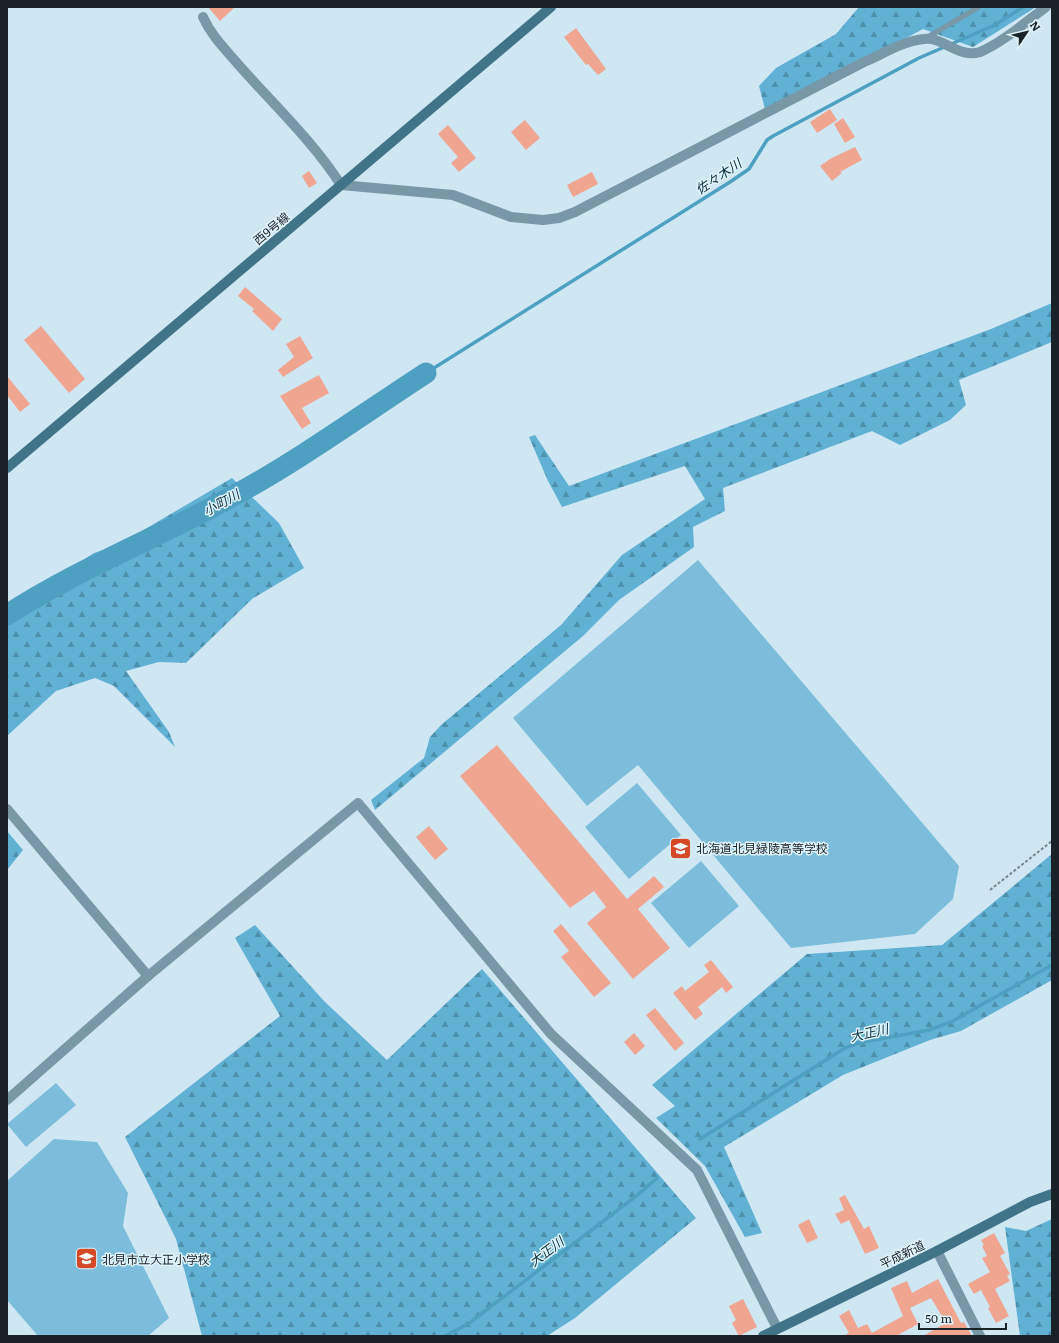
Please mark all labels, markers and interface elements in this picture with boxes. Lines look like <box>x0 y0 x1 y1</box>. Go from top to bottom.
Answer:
north arrow <box>1007 12 1047 52</box>
text: N <box>1027 17 1045 34</box>
water label: 佐々木川 <box>691 152 747 198</box>
street label: 西9号線 <box>249 208 293 248</box>
water label: 小町川 <box>199 483 244 520</box>
school or university icon: 北海道北見緑陵高等学校 <box>667 835 693 861</box>
place label: 北海道北見緑陵高等学校 <box>696 839 828 857</box>
water label: 大正川 <box>848 1018 892 1046</box>
water label: 大正川 <box>525 1230 569 1270</box>
street label: 平成新道 <box>876 1235 928 1273</box>
school or university icon: 北見市立大正小学校 <box>74 1246 100 1272</box>
place label: 北見市立大正小学校 <box>102 1250 210 1268</box>
scale bar <box>919 1305 1006 1331</box>
text: 50 m <box>925 1309 952 1327</box>

